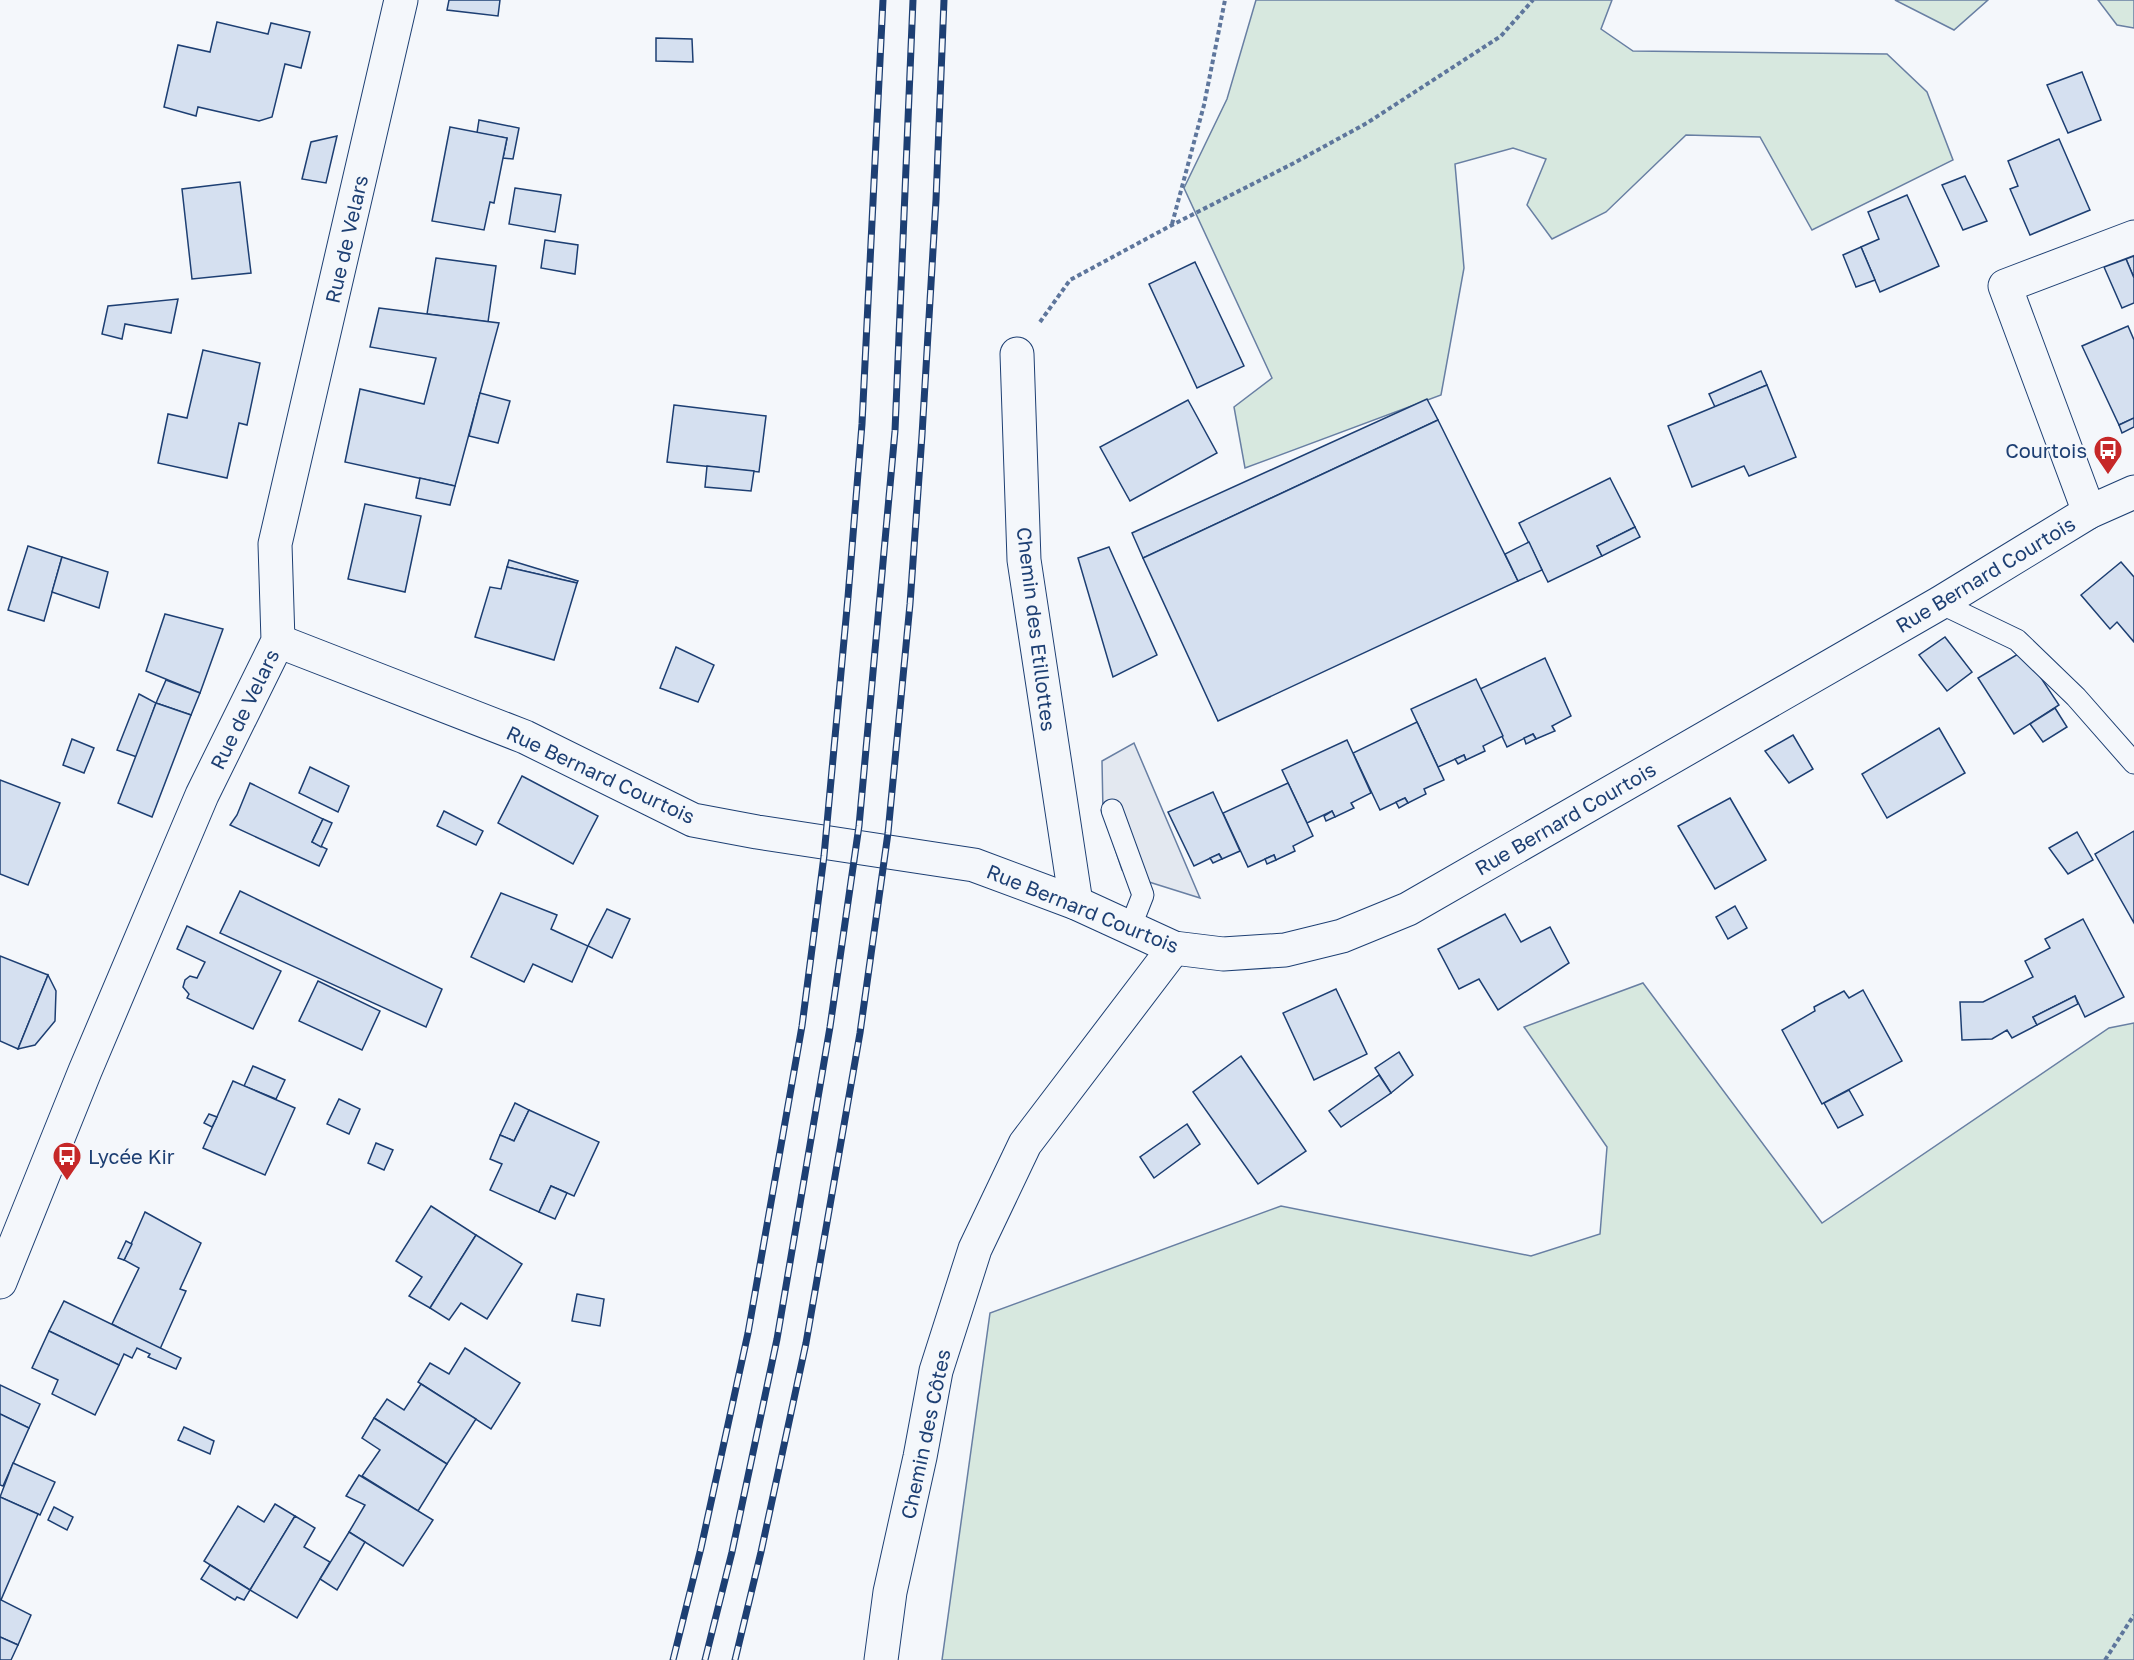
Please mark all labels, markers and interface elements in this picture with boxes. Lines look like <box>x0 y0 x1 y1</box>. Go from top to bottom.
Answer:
street label: Rue de Velars <box>320 173 372 305</box>
bus stop icon: Courtois <box>2092 434 2124 476</box>
place label: Courtois <box>2005 438 2087 462</box>
street label: Rue Bernard Courtois <box>1891 511 2079 637</box>
street label: Chemin des Etillottes <box>1013 526 1061 732</box>
street label: Rue de Velars <box>205 645 283 773</box>
street label: Rue Bernard Courtois <box>503 720 699 828</box>
street label: Rue Bernard Courtois <box>1470 756 1660 880</box>
street label: Rue Bernard Courtois <box>983 858 1183 958</box>
bus stop icon: Lycée Kir <box>51 1140 83 1182</box>
place label: Lycée Kir <box>88 1144 175 1168</box>
street label: Chemin des Côtes <box>895 1347 955 1521</box>

